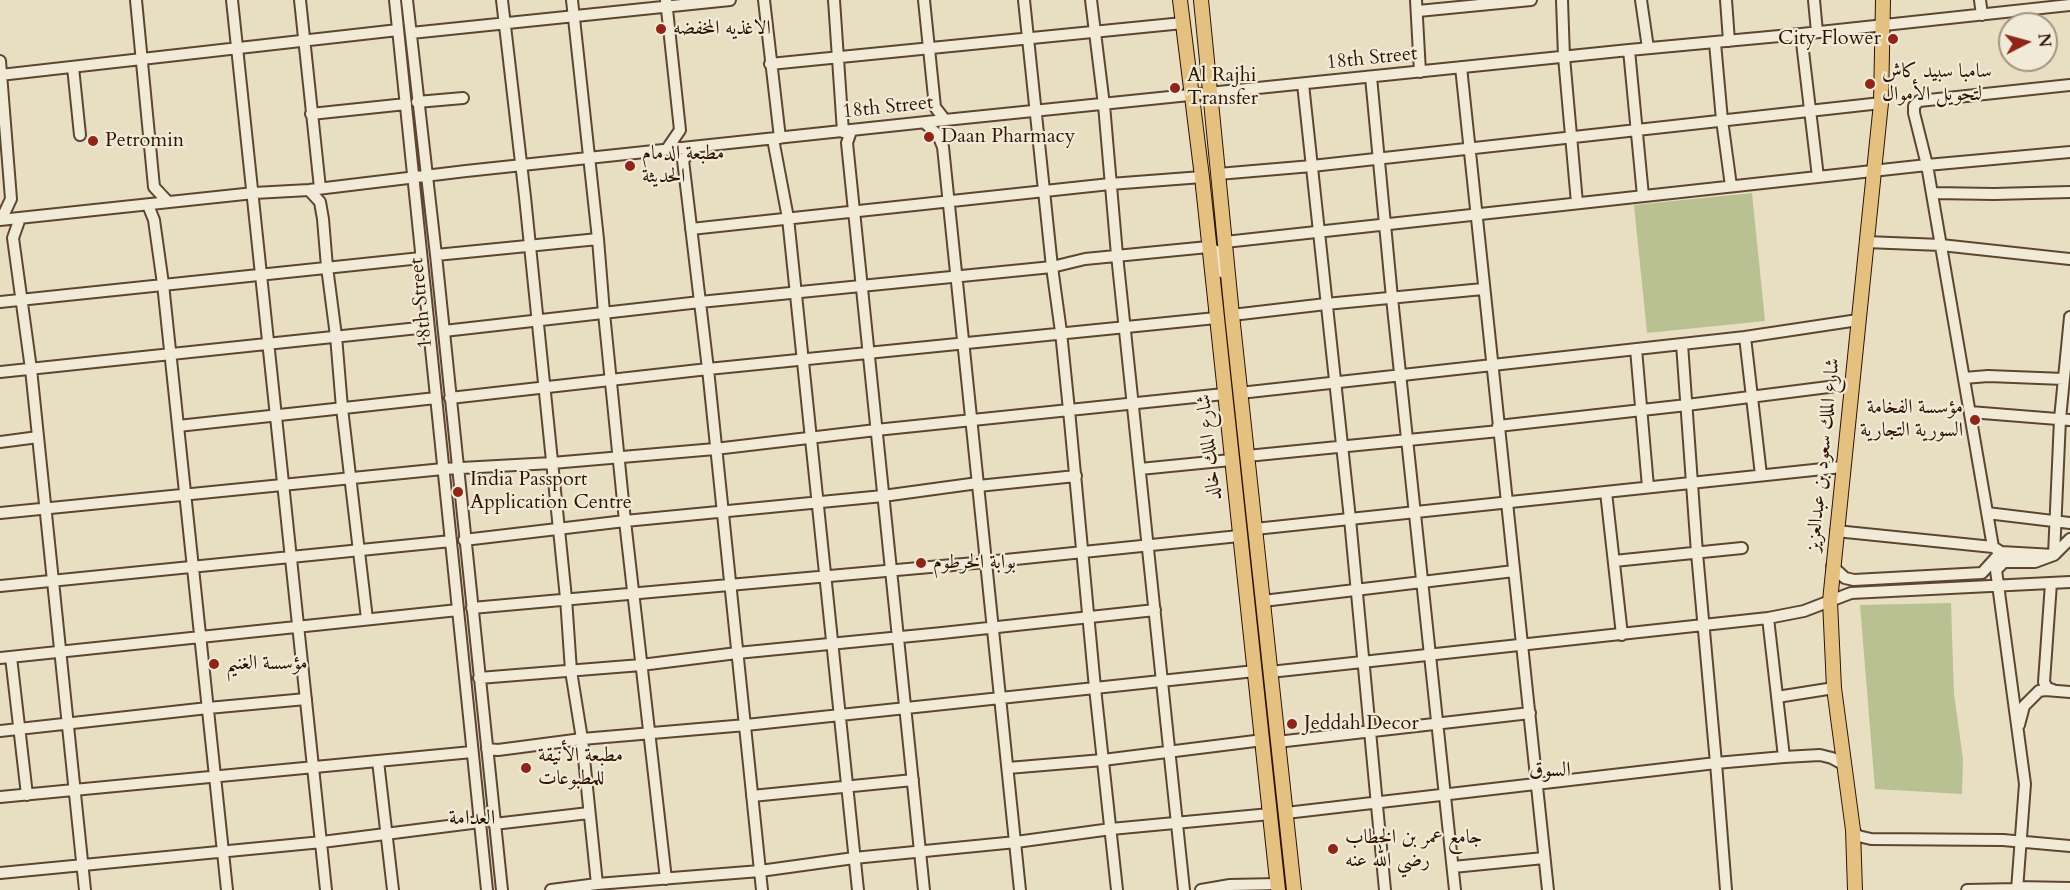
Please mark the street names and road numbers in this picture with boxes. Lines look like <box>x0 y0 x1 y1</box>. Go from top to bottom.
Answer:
street label: 18th Street <box>1325 42 1419 76</box>
street label: 18th Street <box>841 91 935 125</box>
street label: 18th Street <box>405 256 439 350</box>
street label: شارع الملك سعود بن عبدالعزيز <box>1802 357 1846 553</box>
street label: شارع الملك خالد <box>1193 393 1227 501</box>

